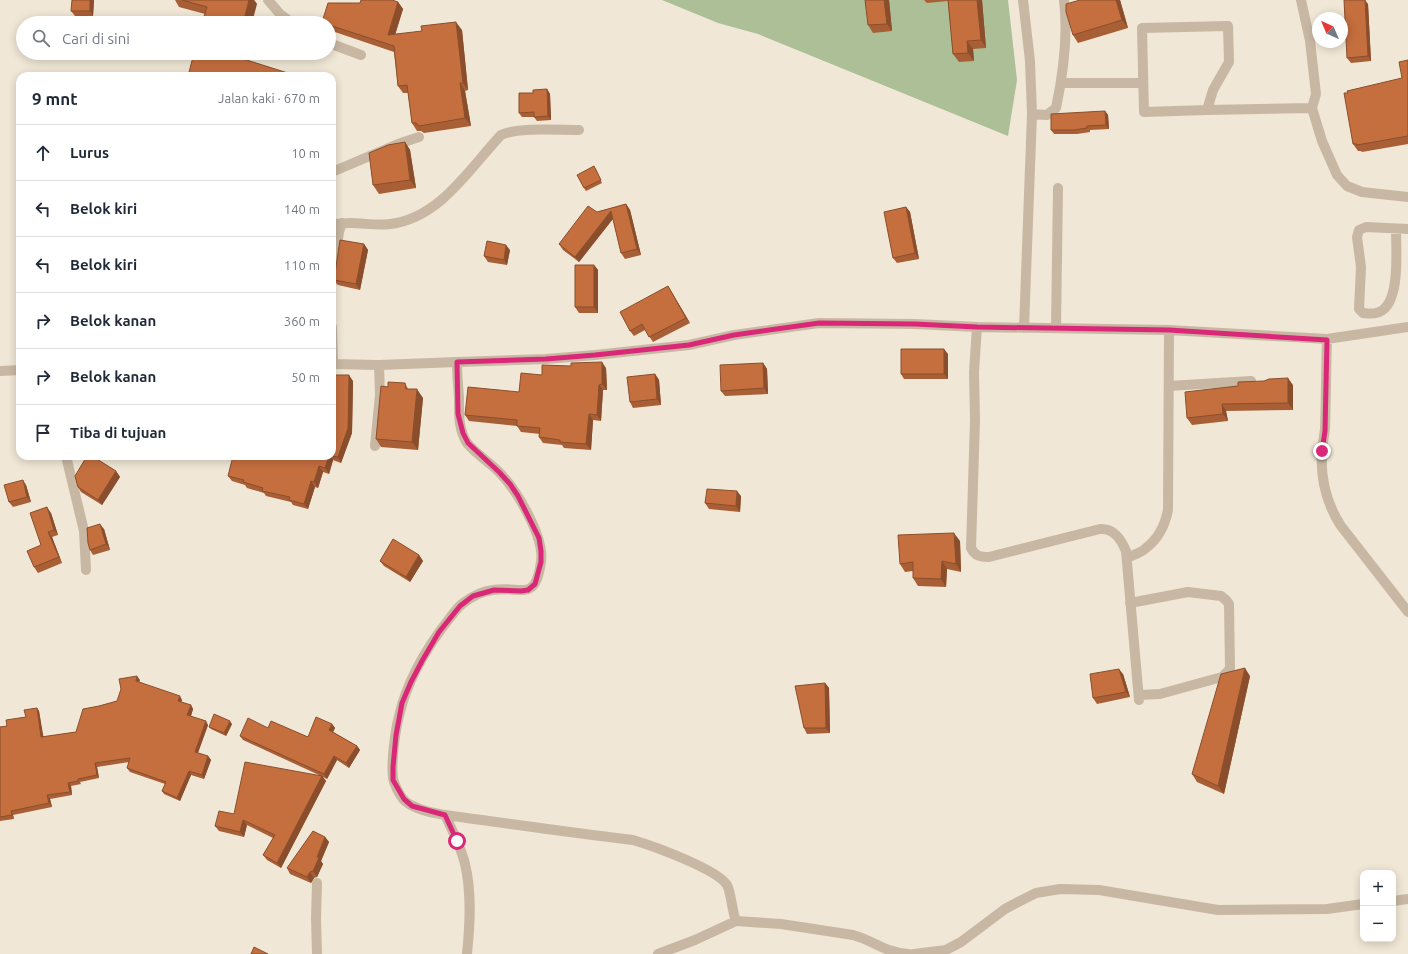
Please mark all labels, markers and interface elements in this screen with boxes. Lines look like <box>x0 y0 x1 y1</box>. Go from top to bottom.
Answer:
north arrow <box>1312 12 1348 48</box>
search box <box>16 16 336 60</box>
icon: search <box>30 27 52 49</box>
text: Cari di sini <box>62 30 130 47</box>
text: 9 mnt <box>32 89 78 108</box>
text: Jalan kaki · 670 m <box>218 91 320 105</box>
icon: ahead <box>32 142 54 164</box>
text: Lurus <box>70 144 109 161</box>
text: 10 m <box>291 146 320 160</box>
icon: left <box>32 198 54 220</box>
text: Belok kiri <box>70 200 137 217</box>
text: 140 m <box>284 202 320 216</box>
icon: left <box>32 254 54 276</box>
text: Belok kiri <box>70 256 137 273</box>
text: 110 m <box>284 258 320 272</box>
icon: right <box>32 310 54 332</box>
text: Belok kanan <box>70 312 156 329</box>
text: 360 m <box>284 314 320 328</box>
icon: right <box>32 366 54 388</box>
text: Belok kanan <box>70 368 156 385</box>
text: 50 m <box>291 370 320 384</box>
icon: arrive <box>32 422 54 444</box>
text: Tiba di tujuan <box>70 424 166 441</box>
route end <box>1313 442 1331 460</box>
route start <box>448 832 466 850</box>
map controls <box>1360 870 1396 942</box>
button: + <box>1360 870 1396 906</box>
button: − <box>1360 906 1396 942</box>

